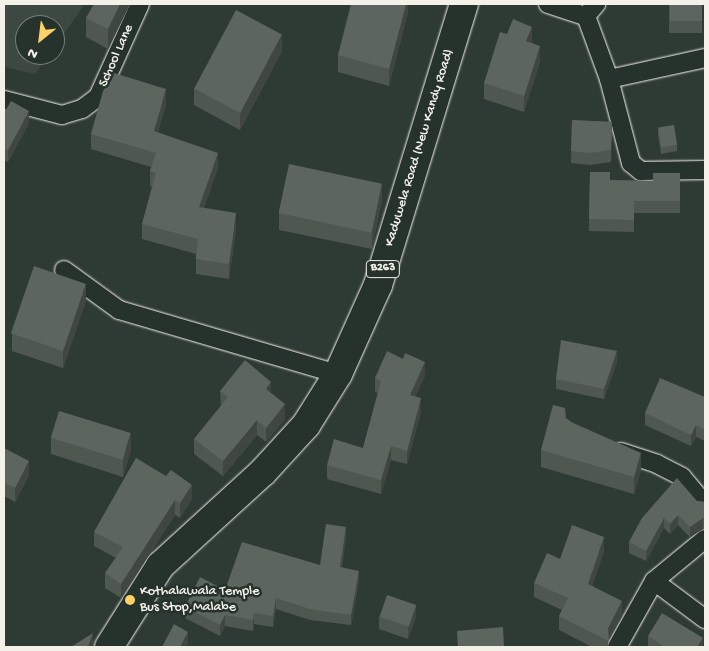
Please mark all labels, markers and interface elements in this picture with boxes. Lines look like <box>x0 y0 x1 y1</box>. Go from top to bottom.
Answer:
north arrow <box>15 15 65 65</box>
street label: School Lane <box>96 22 138 90</box>
text: N <box>25 43 41 62</box>
street label: Kaduwela Road (New Kandy Road) <box>382 47 458 249</box>
road number: B263 <box>366 260 400 278</box>
place label: Kothalawala Temple Bus Stop,Malabe <box>140 584 259 616</box>
marker: Kothalawala Temple Bus Stop,Malabe <box>124 594 136 606</box>

